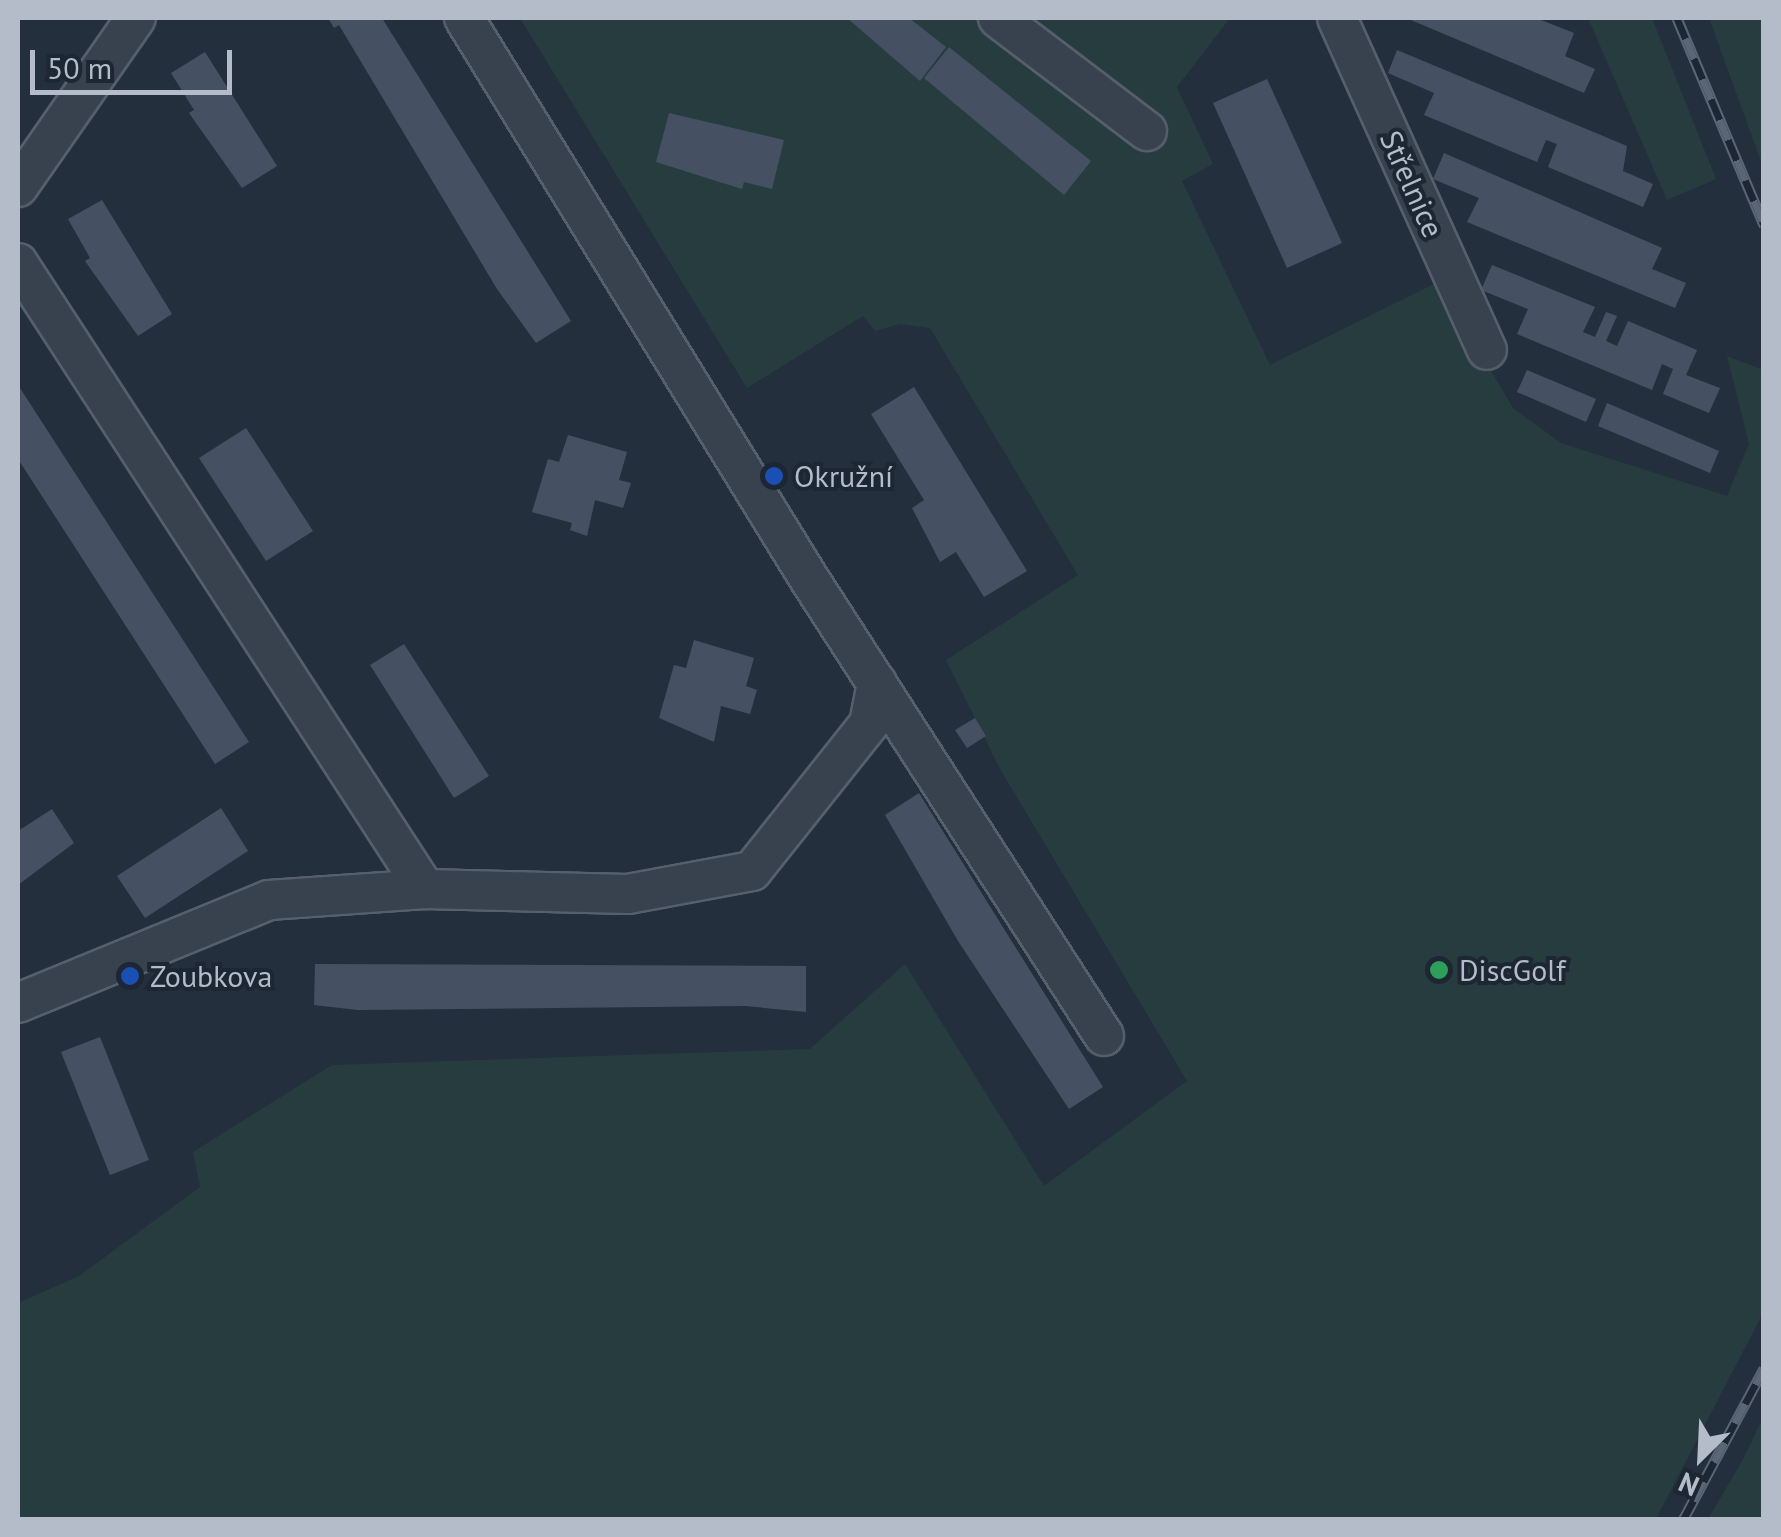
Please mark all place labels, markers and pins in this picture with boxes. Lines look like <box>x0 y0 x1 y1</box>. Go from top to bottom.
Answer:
place label: Okružní <box>794 458 893 494</box>
marker: Okružní <box>763 465 785 487</box>
place label: DiscGolf <box>1459 952 1566 988</box>
place label: Zoubkova <box>150 958 272 994</box>
marker: DiscGolf <box>1428 959 1450 981</box>
marker: Zoubkova <box>119 965 141 987</box>

